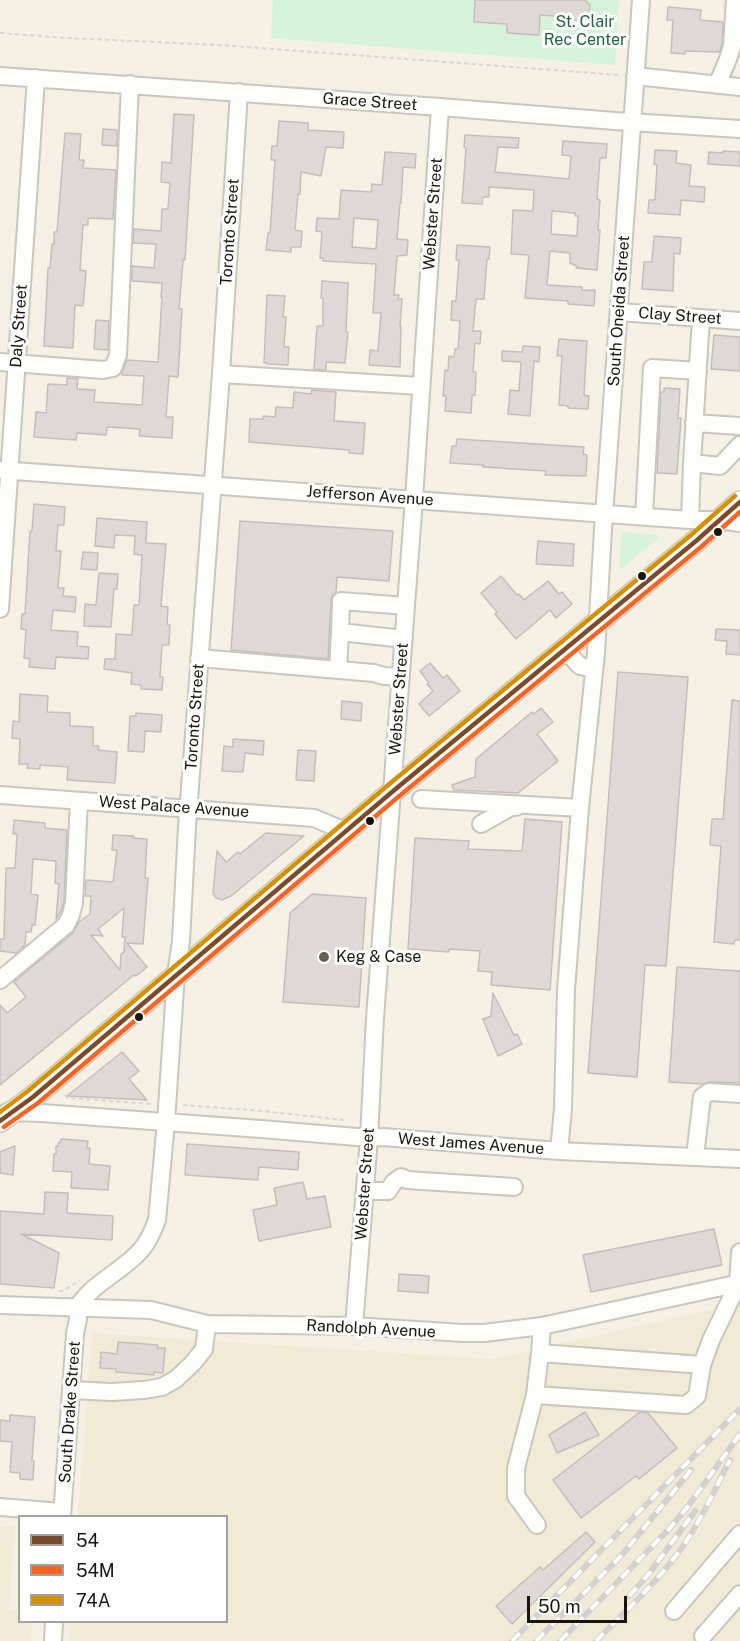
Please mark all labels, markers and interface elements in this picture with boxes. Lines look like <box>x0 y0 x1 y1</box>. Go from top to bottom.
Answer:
park label: St. Clair Rec Center <box>544 12 626 50</box>
street label: Grace Street <box>322 89 418 115</box>
street label: Webster Street <box>419 157 447 271</box>
street label: Toronto Street <box>217 178 243 286</box>
street label: South Oneida Street <box>604 235 634 387</box>
street label: Daly Street <box>7 284 31 368</box>
street label: Clay Street <box>638 304 722 328</box>
street label: Jefferson Avenue <box>306 482 434 510</box>
unlabelled marker <box>712 526 724 538</box>
unlabelled marker <box>636 570 648 582</box>
street label: Webster Street <box>385 642 413 756</box>
street label: Toronto Street <box>182 663 208 771</box>
street label: West Palace Avenue <box>98 792 250 822</box>
unlabelled marker <box>364 815 376 827</box>
place label: Keg & Case <box>336 947 421 967</box>
marker: Keg & Case <box>317 950 331 964</box>
unlabelled marker <box>133 1011 145 1023</box>
street label: Webster Street <box>351 1127 379 1241</box>
street label: West James Avenue <box>397 1129 545 1159</box>
street label: Randolph Avenue <box>306 1316 436 1342</box>
street label: South Drake Street <box>55 1340 85 1484</box>
legend <box>18 1515 228 1623</box>
text: 54 <box>76 1530 99 1551</box>
text: 54M <box>76 1560 115 1581</box>
scale bar <box>530 1584 630 1622</box>
text: 74A <box>76 1590 110 1611</box>
text: 50 m <box>538 1596 581 1617</box>

